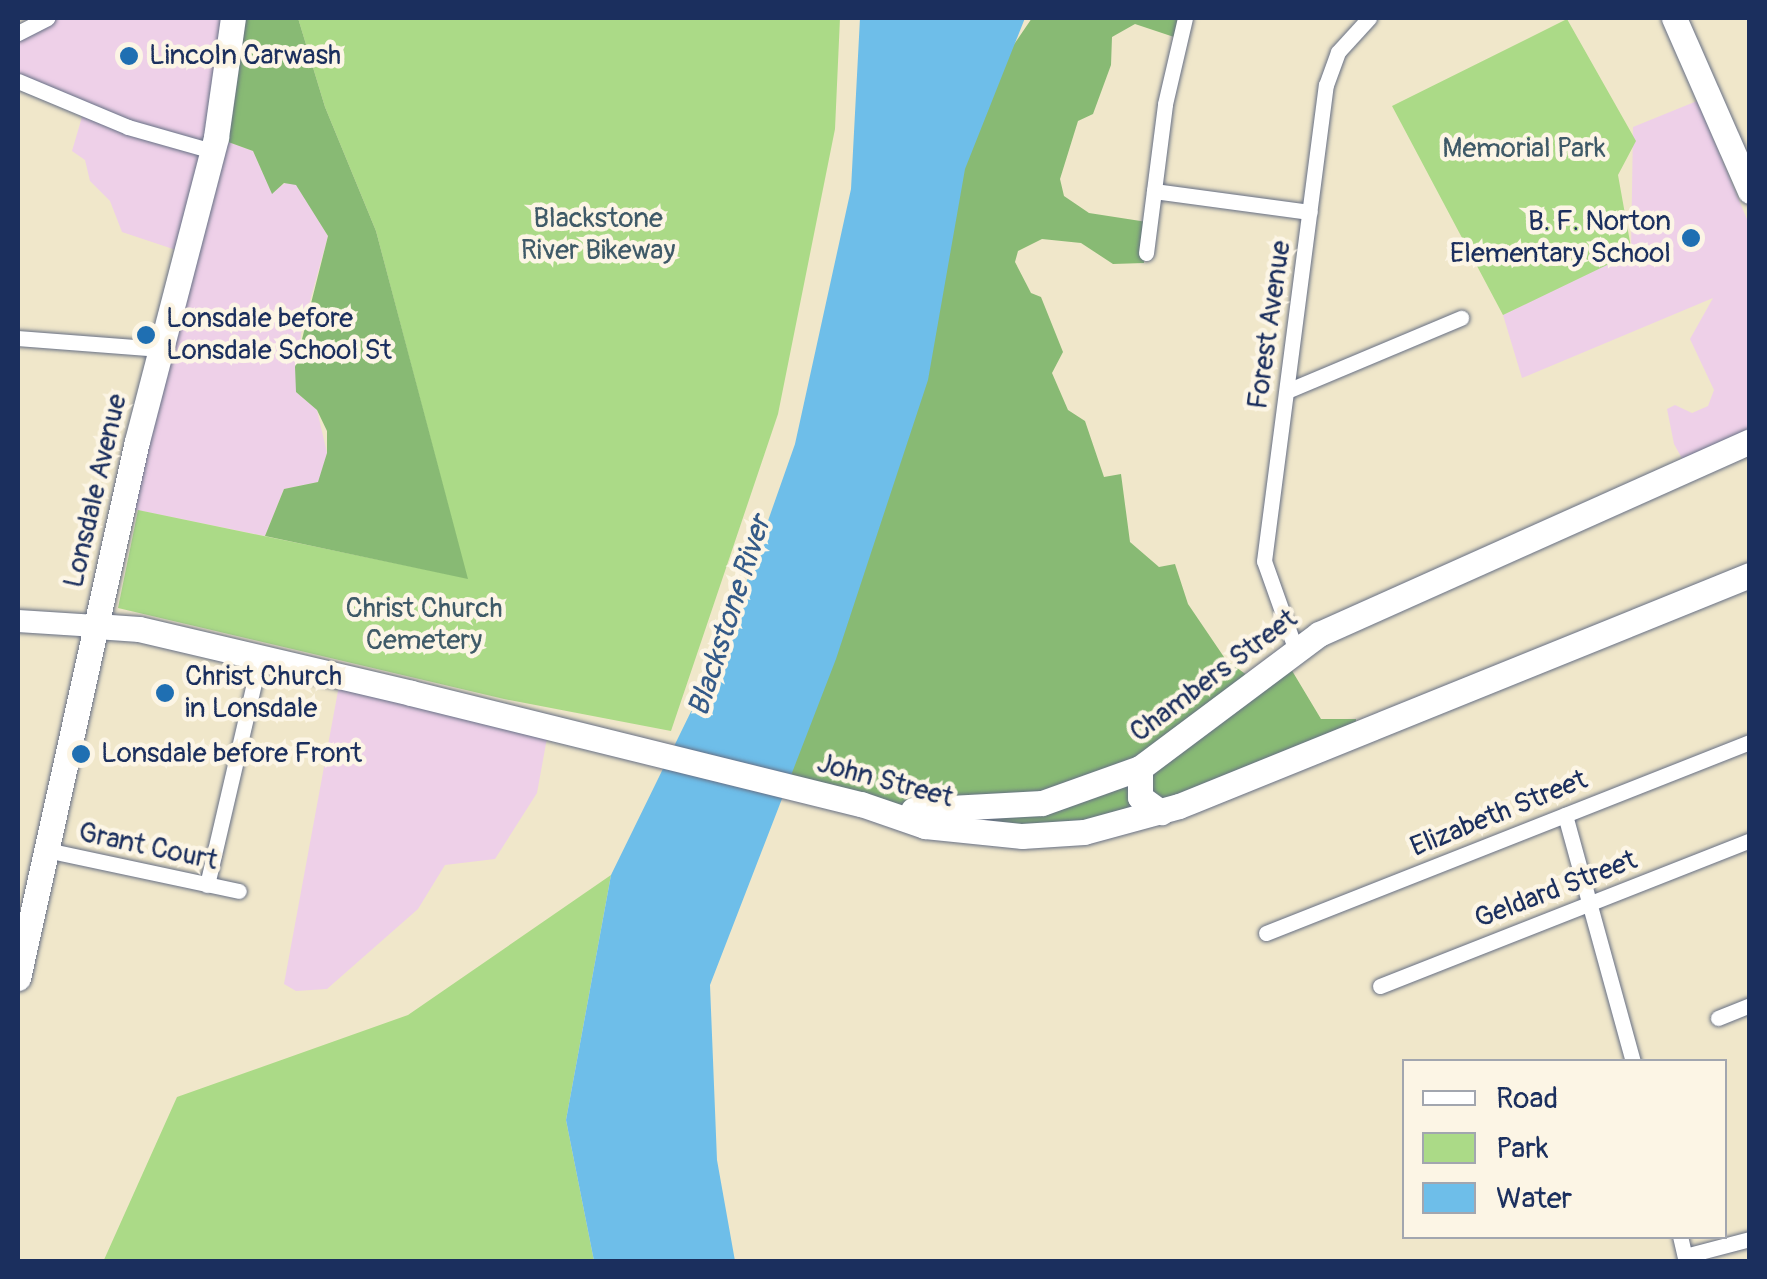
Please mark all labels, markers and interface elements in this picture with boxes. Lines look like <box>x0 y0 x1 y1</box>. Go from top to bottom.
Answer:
place label: Lincoln Carwash <box>149 39 341 73</box>
marker: Lincoln Carwash <box>118 45 140 67</box>
park label: Memorial Park <box>1442 132 1606 166</box>
park label: Blackstone River Bikeway <box>521 202 675 268</box>
place label: B. F. Norton Elementary School <box>1450 205 1671 271</box>
marker: B. F. Norton Elementary School <box>1680 227 1702 249</box>
street label: Forest Avenue <box>1242 239 1298 411</box>
place label: Lonsdale before Lonsdale School St <box>166 302 392 368</box>
marker: Lonsdale before Lonsdale School St <box>135 324 157 346</box>
street label: Lonsdale Avenue <box>57 391 135 591</box>
water label: Blackstone River <box>681 512 779 720</box>
park label: Christ Church Cemetery <box>345 592 503 658</box>
street label: Chambers Street <box>1124 602 1304 750</box>
place label: Christ Church in Lonsdale <box>185 660 342 726</box>
marker: Christ Church in Lonsdale <box>154 682 176 704</box>
place label: Lonsdale before Front <box>101 737 362 771</box>
marker: Lonsdale before Front <box>70 743 92 765</box>
street label: John Street <box>813 747 957 815</box>
street label: Elizabeth Street <box>1406 763 1592 865</box>
street label: Grant Court <box>75 816 221 878</box>
street label: Geldard Street <box>1470 844 1642 936</box>
legend <box>1402 1059 1727 1239</box>
text: Road <box>1496 1080 1558 1117</box>
text: Park <box>1496 1130 1549 1167</box>
text: Water <box>1496 1180 1572 1217</box>

